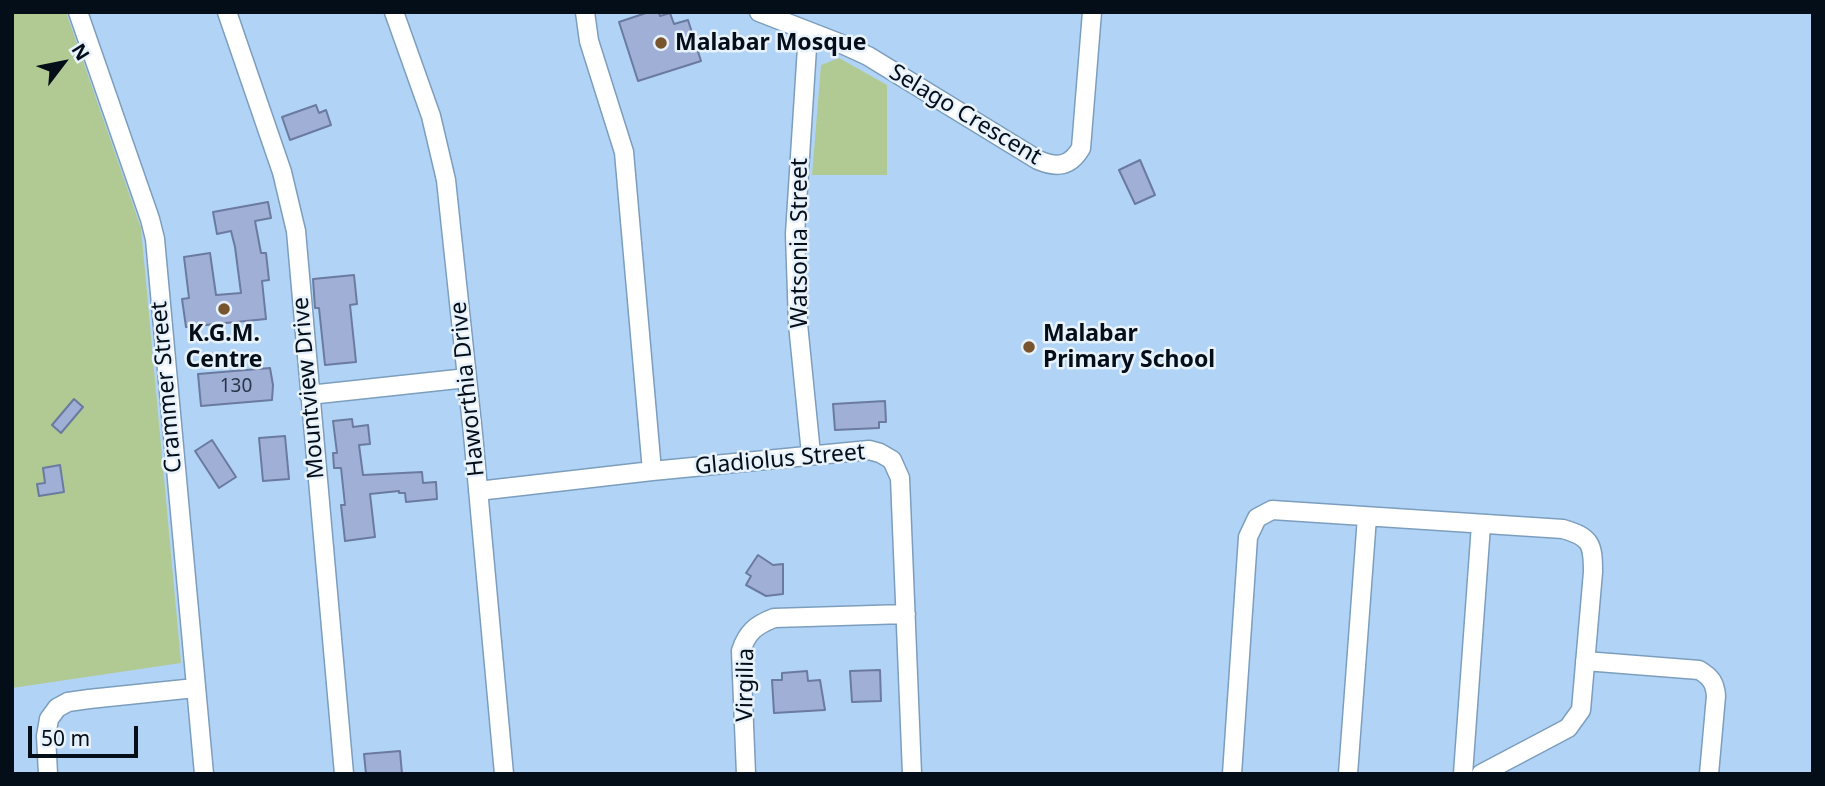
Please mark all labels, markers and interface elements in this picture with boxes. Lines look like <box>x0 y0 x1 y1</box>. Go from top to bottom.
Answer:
north arrow <box>28 28 98 98</box>
place label: Malabar Mosque <box>675 29 866 57</box>
marker: Malabar Mosque <box>653 35 669 51</box>
text: N <box>66 38 96 65</box>
street label: Selago Crescent <box>884 59 1046 171</box>
street label: Watsonia Street <box>786 158 814 328</box>
street label: Mountview Drive <box>287 296 331 480</box>
street label: Crammer Street <box>146 300 188 474</box>
street label: Haworthia Drive <box>445 300 491 478</box>
marker: K.G.M. Centre <box>216 301 232 317</box>
place label: K.G.M. Centre <box>186 320 262 374</box>
place label: Malabar Primary School <box>1043 320 1215 374</box>
marker: Malabar Primary School <box>1021 339 1037 355</box>
house number: 130 <box>220 376 252 398</box>
street label: Gladiolus Street <box>694 439 866 481</box>
street label: Virgilia <box>732 648 760 722</box>
scale bar <box>32 712 142 756</box>
text: 50 m <box>41 724 90 752</box>

